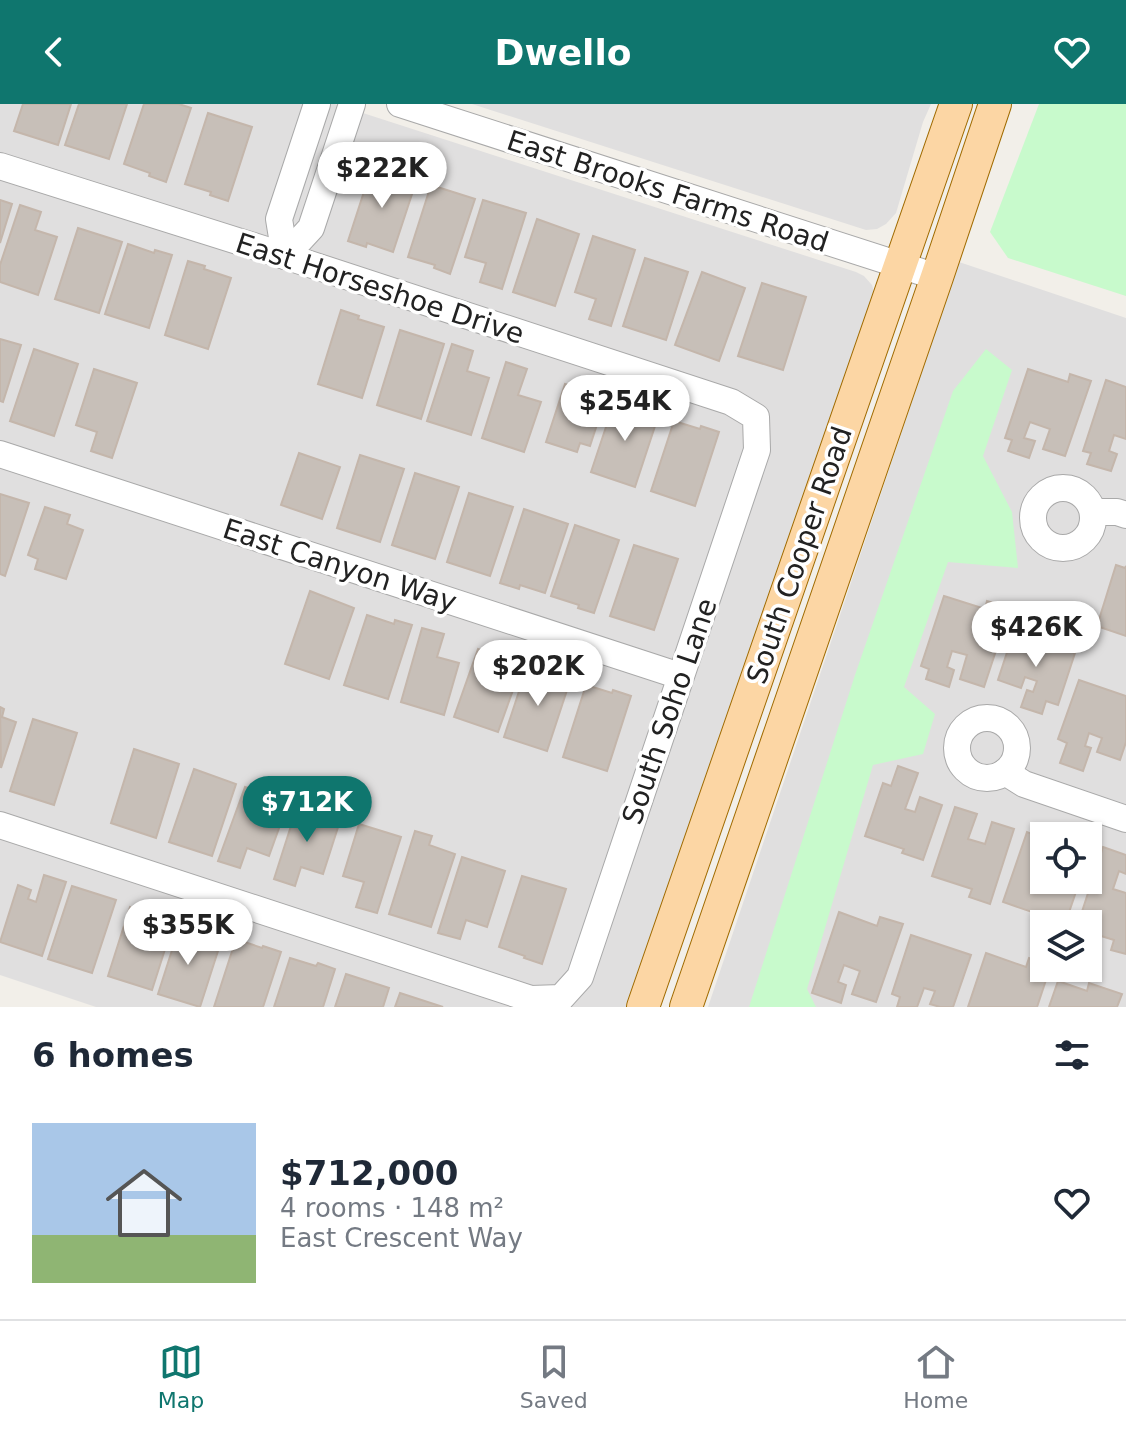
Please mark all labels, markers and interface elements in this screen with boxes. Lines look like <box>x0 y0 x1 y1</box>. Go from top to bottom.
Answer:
icon: back <box>32 30 76 74</box>
icon: heart <box>1050 30 1094 74</box>
text: Dwello <box>495 32 631 73</box>
street label: East Brooks Farms Road <box>503 124 833 259</box>
pin: $222K <box>326 142 438 210</box>
text: $222K <box>336 153 428 183</box>
street label: East Horseshoe Drive <box>232 226 528 351</box>
pin: $254K <box>569 375 681 443</box>
text: $254K <box>579 386 671 416</box>
street label: South Cooper Road <box>740 422 859 688</box>
street label: East Canyon Way <box>219 512 461 619</box>
street label: South Soho Lane <box>615 594 724 828</box>
pin: $426K <box>980 601 1092 669</box>
text: $426K <box>990 612 1082 642</box>
pin: $202K <box>482 640 594 708</box>
text: $202K <box>492 651 584 681</box>
pin: $712K <box>251 776 363 844</box>
text: $712K <box>261 787 353 817</box>
map controls <box>1030 822 1102 982</box>
button: locate <box>1030 822 1102 894</box>
pin: $355K <box>132 899 244 967</box>
text: $355K <box>142 910 234 940</box>
button: layers <box>1030 910 1102 982</box>
icon: filters <box>1050 1033 1094 1077</box>
text: 6 homes <box>32 1035 194 1075</box>
text: $712,000 <box>280 1153 459 1193</box>
icon: home <box>96 1155 192 1251</box>
icon: heart <box>1050 1181 1094 1225</box>
text: 4 rooms · 148 m² <box>280 1193 504 1223</box>
text: East Crescent Way <box>280 1223 523 1253</box>
tab: Map <box>158 1340 204 1413</box>
tab: Saved <box>520 1340 588 1413</box>
tab: Home <box>903 1340 968 1413</box>

